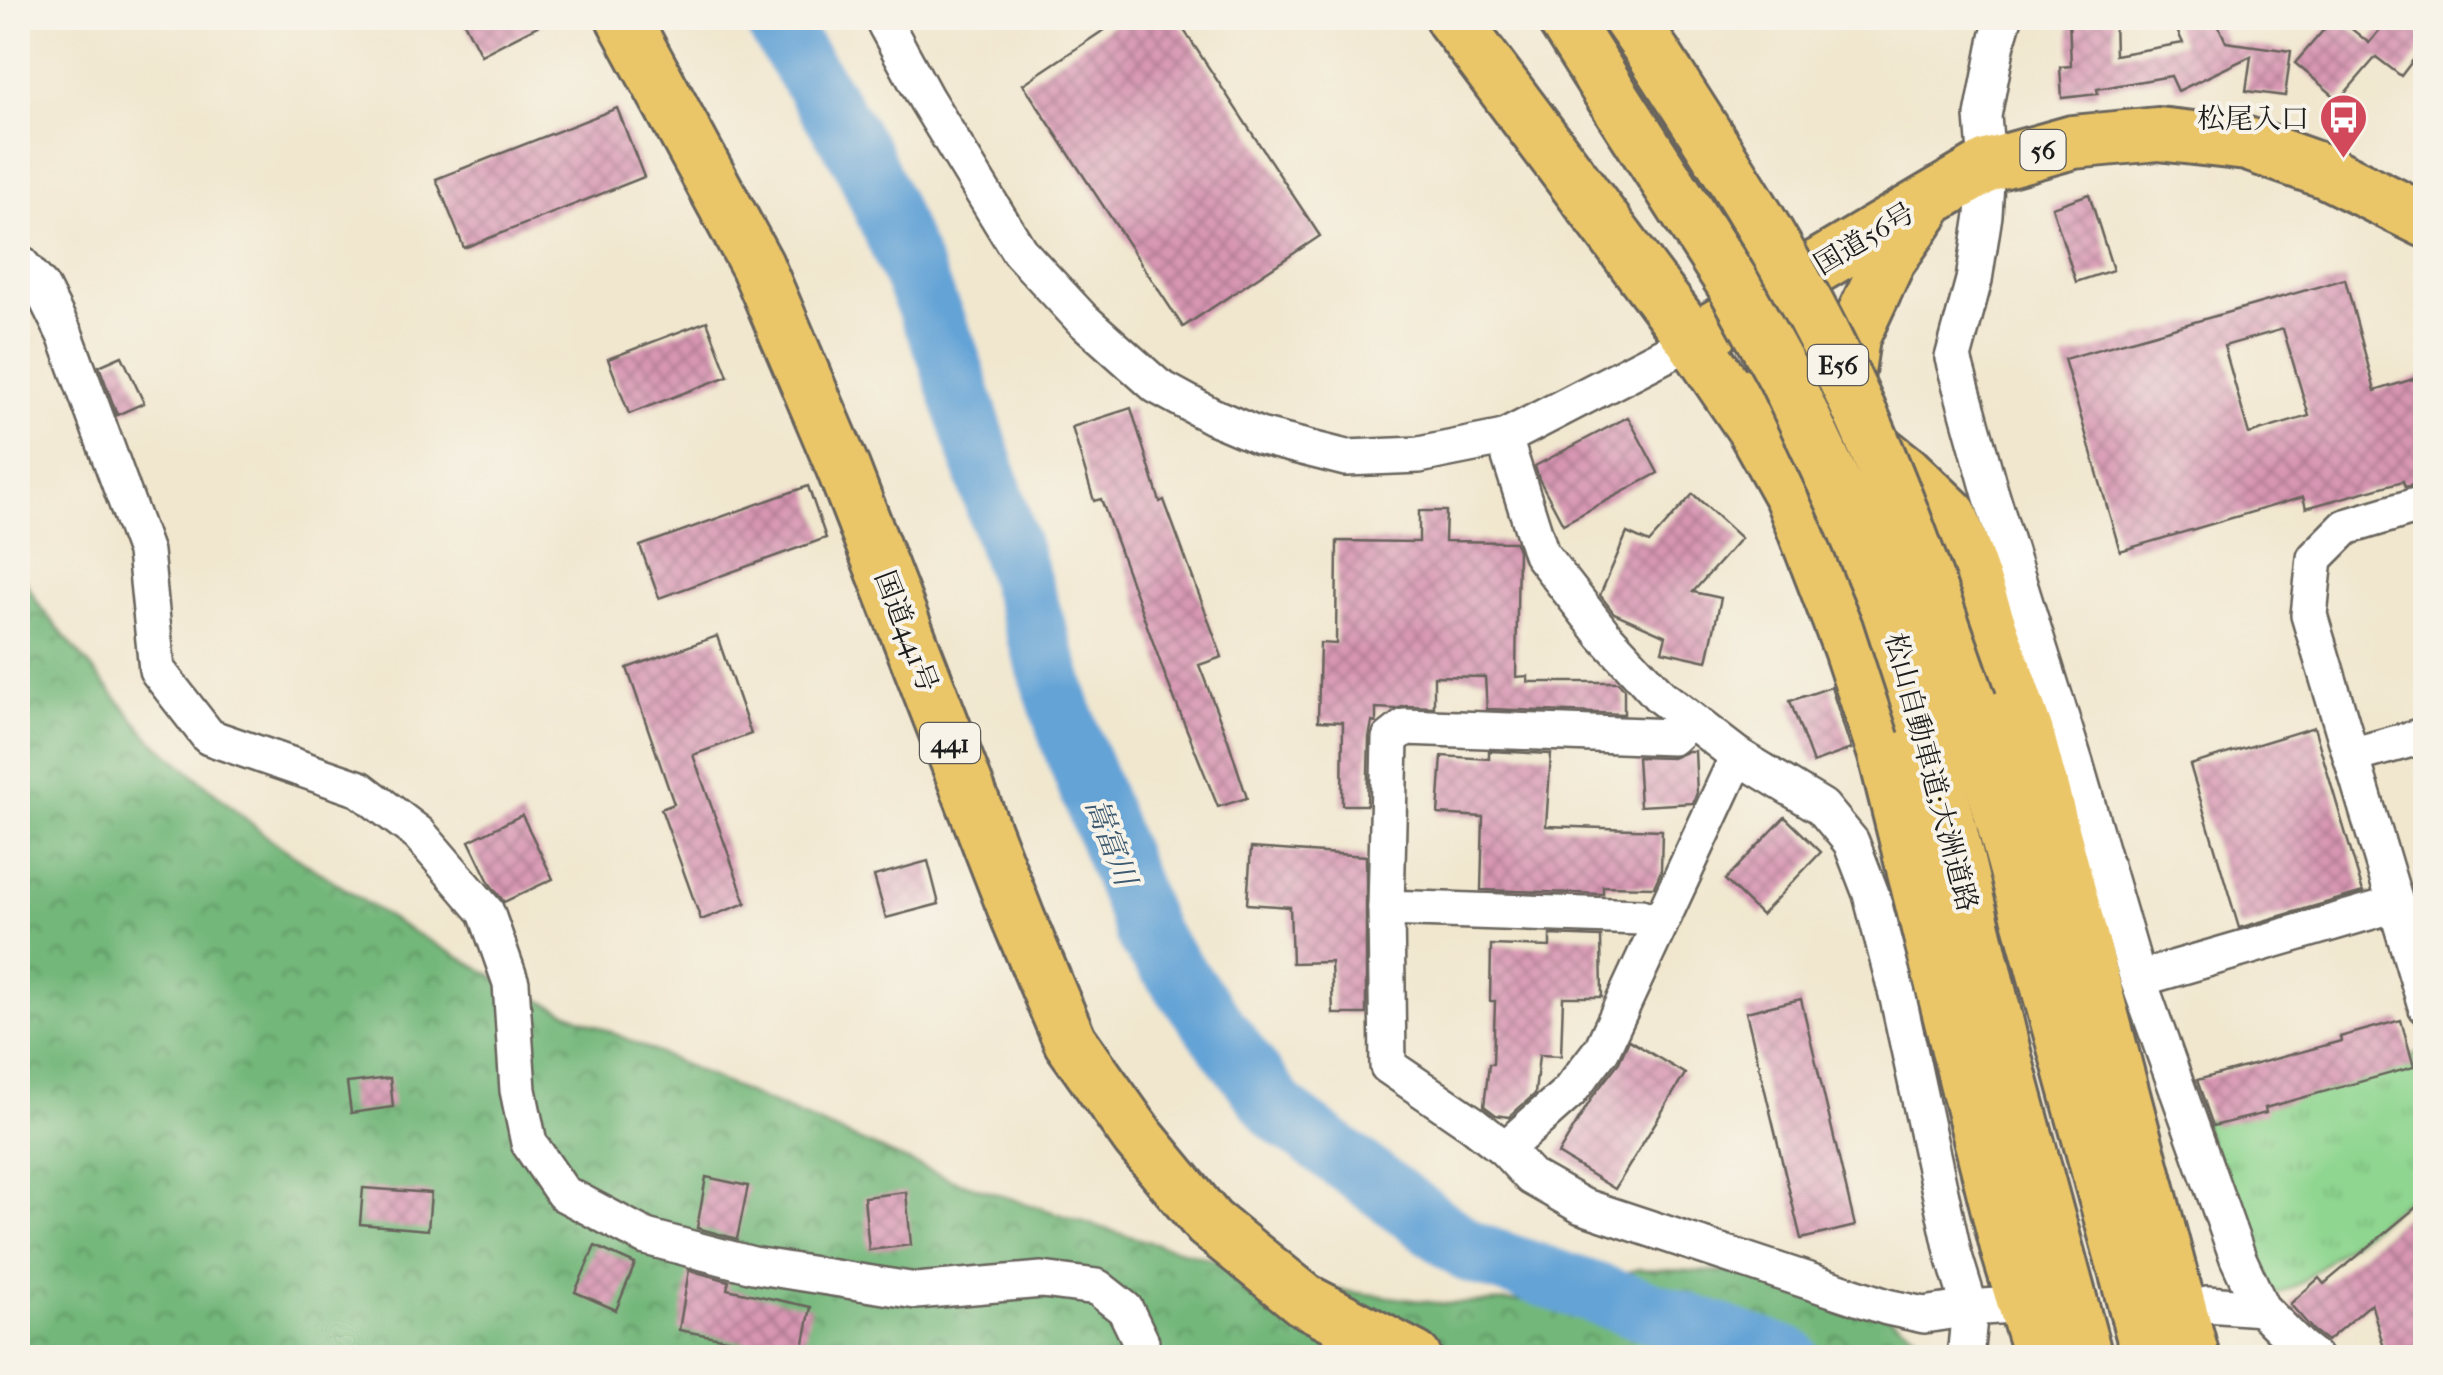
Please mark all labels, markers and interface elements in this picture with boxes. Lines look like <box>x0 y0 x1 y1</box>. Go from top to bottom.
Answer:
bus stop icon: 松尾入口 <box>2318 92 2370 160</box>
place label: 松尾入口 <box>2197 102 2309 135</box>
road number: 56 <box>2020 130 2066 170</box>
street label: 国道56号 <box>1808 196 1920 281</box>
road number: E56 <box>1808 345 1868 385</box>
street label: 国道441号 <box>868 566 945 696</box>
street label: 松山自動車道;大洲道路 <box>1878 629 1985 915</box>
road number: 441 <box>920 723 980 763</box>
water label: 嵩富川 <box>1078 794 1144 893</box>

